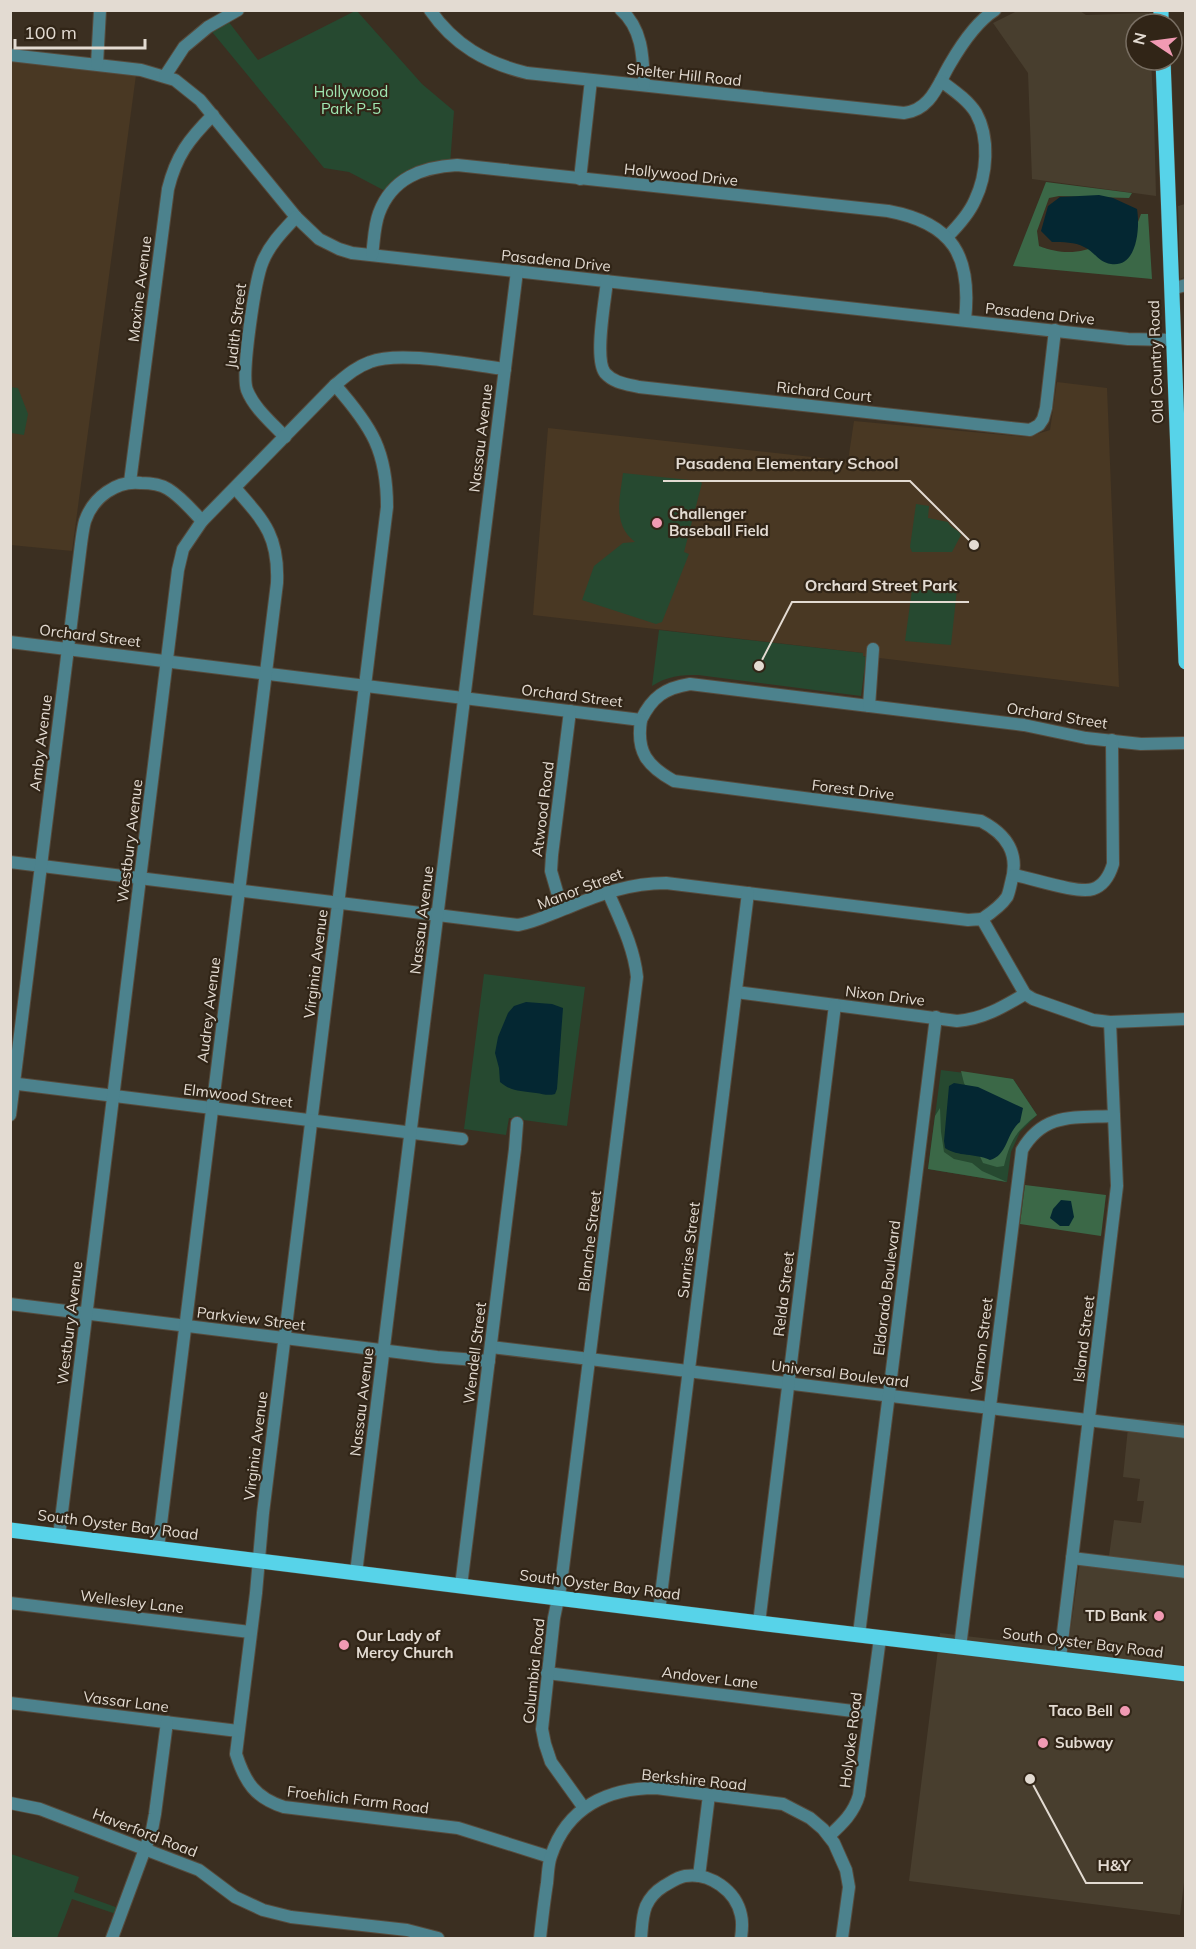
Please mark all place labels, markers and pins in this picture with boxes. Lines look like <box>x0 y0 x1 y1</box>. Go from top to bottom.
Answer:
callout: Pasadena Elementary School <box>663 447 910 481</box>
place label: Challenger Baseball Field <box>669 504 769 540</box>
marker: Challenger Baseball Field <box>650 516 664 530</box>
callout: Orchard Street Park <box>792 568 969 602</box>
place label: TD Bank <box>1085 1606 1148 1625</box>
marker: TD Bank <box>1152 1609 1166 1623</box>
place label: Our Lady of Mercy Church <box>356 1626 454 1662</box>
marker: Our Lady of Mercy Church <box>337 1638 351 1652</box>
place label: Taco Bell <box>1049 1701 1113 1720</box>
marker: Taco Bell <box>1118 1704 1132 1718</box>
place label: Subway <box>1055 1733 1114 1752</box>
marker: Subway <box>1036 1736 1050 1750</box>
callout: H&Y <box>1086 1849 1143 1883</box>

